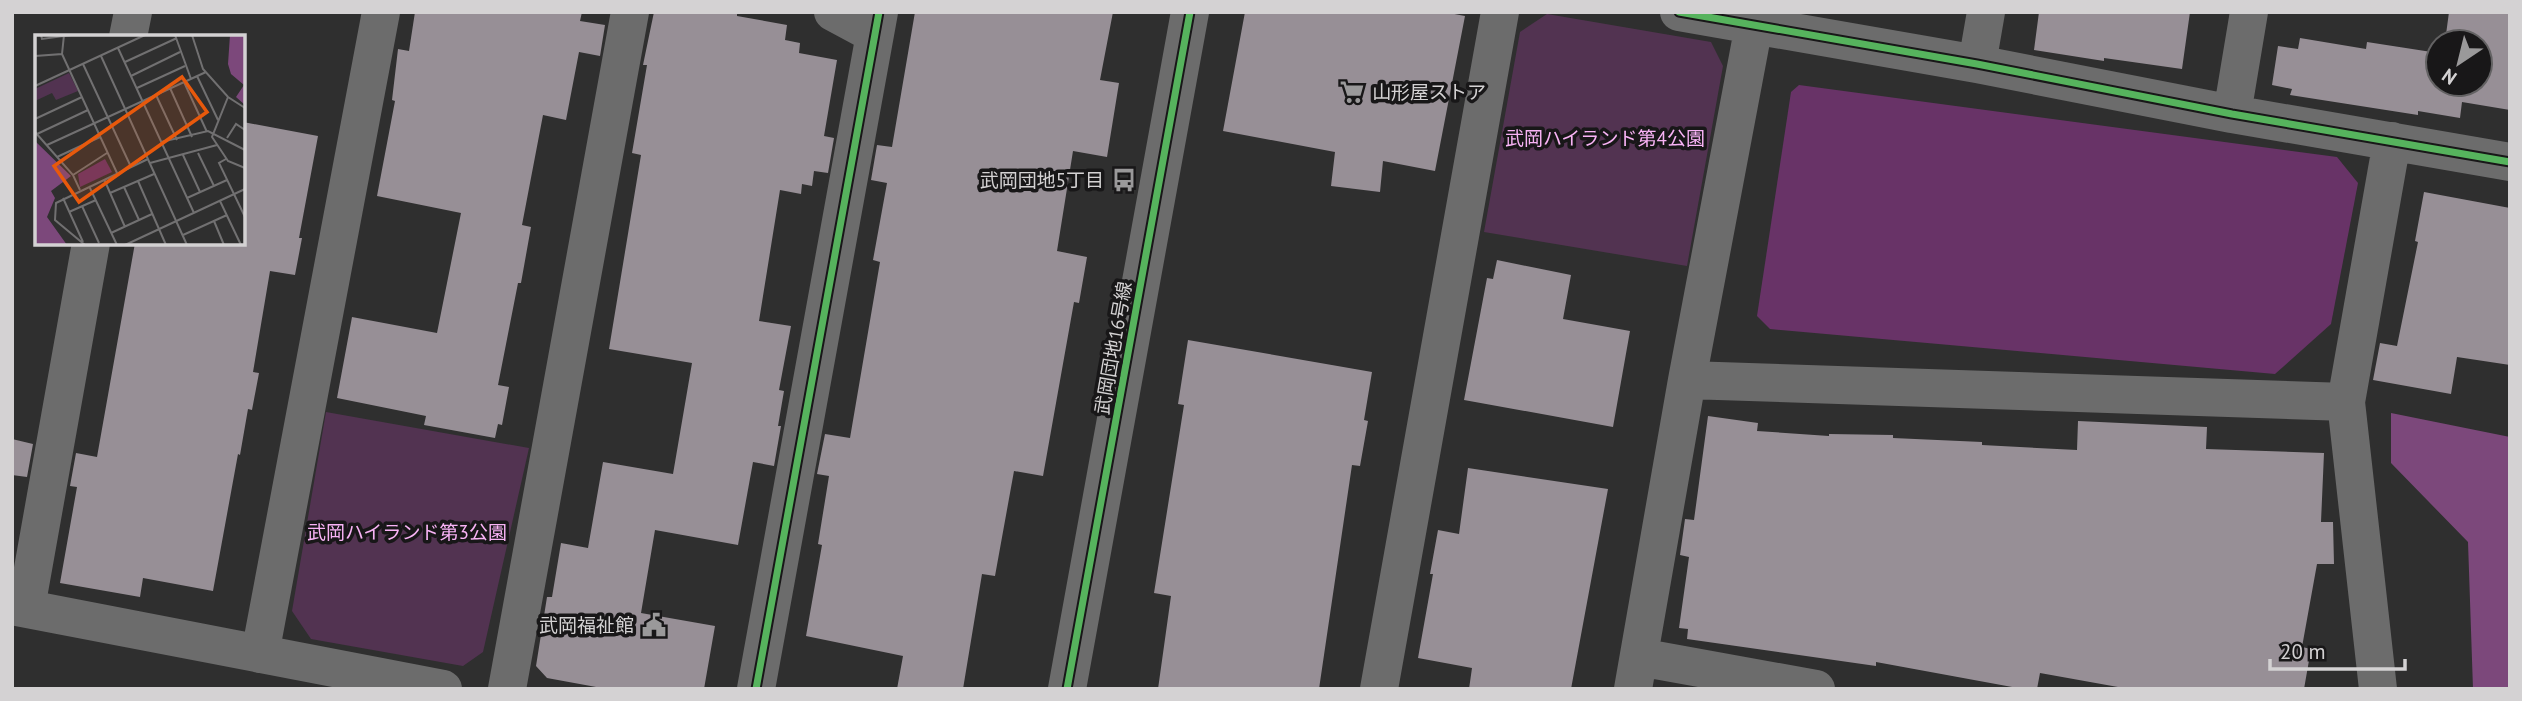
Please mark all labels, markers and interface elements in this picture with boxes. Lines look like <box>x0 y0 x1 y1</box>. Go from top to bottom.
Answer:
north arrow <box>2424 28 2494 98</box>
inset map <box>35 35 245 245</box>
text: N <box>2437 64 2461 90</box>
supermarket icon: 山形屋ストア <box>1338 78 1366 106</box>
place label: 山形屋ストア <box>1372 80 1486 104</box>
park label: 武岡ハイランド第4公園 <box>1505 126 1705 150</box>
bus stop icon: 武岡団地5丁目 <box>1110 166 1138 194</box>
place label: 武岡団地5丁目 <box>980 168 1104 192</box>
street label: 武岡団地16号線 <box>1089 280 1137 416</box>
park label: 武岡ハイランド第3公園 <box>307 520 507 544</box>
public building icon: 武岡福祉館 <box>640 611 668 639</box>
place label: 武岡福祉館 <box>539 613 634 637</box>
scale bar <box>2270 628 2405 672</box>
text: 20 m <box>2280 638 2326 665</box>

